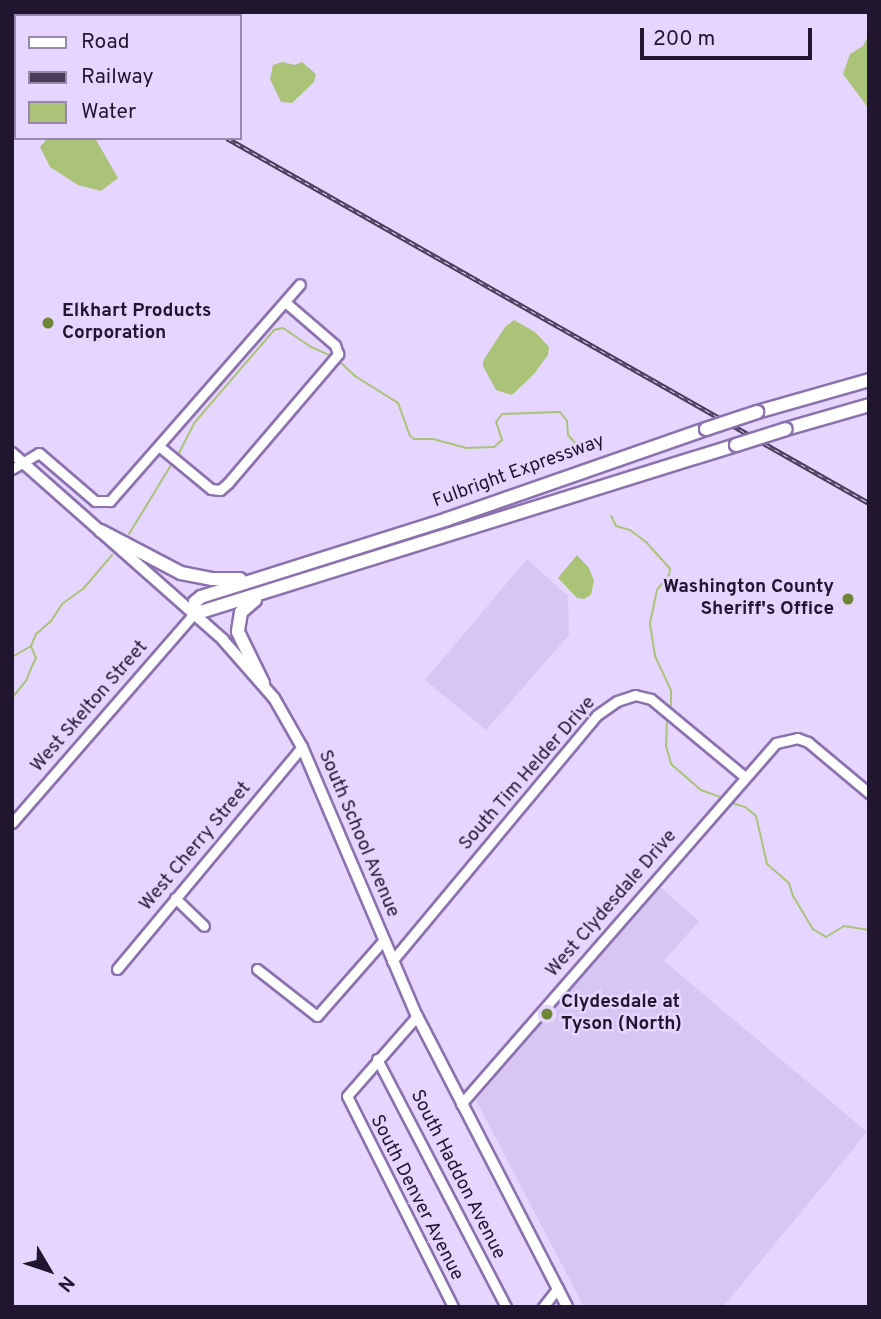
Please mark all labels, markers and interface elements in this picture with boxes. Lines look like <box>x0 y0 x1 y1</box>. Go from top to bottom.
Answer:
legend <box>14 14 242 140</box>
scale bar <box>643 14 814 58</box>
text: 200 m <box>653 26 715 53</box>
text: Road <box>81 29 130 56</box>
text: Railway <box>81 64 154 91</box>
text: Water <box>81 99 136 126</box>
place label: Elkhart Products Corporation <box>62 301 211 345</box>
marker: Elkhart Products Corporation <box>40 315 56 331</box>
street label: Fulbright Expressway <box>430 430 608 514</box>
place label: Washington County Sheriff's Office <box>663 577 834 621</box>
marker: Washington County Sheriff's Office <box>840 591 856 607</box>
street label: West Skelton Street <box>27 636 153 778</box>
street label: South Tim Helder Drive <box>455 692 601 856</box>
street label: South School Avenue <box>312 747 404 921</box>
street label: West Cherry Street <box>135 778 257 916</box>
street label: West Clydesdale Drive <box>542 826 682 982</box>
place label: Clydesdale at Tyson (North) <box>561 992 682 1036</box>
marker: Clydesdale at Tyson (North) <box>539 1006 555 1022</box>
street label: South Haddon Avenue <box>404 1086 510 1264</box>
street label: South Denver Avenue <box>364 1111 468 1285</box>
north arrow <box>14 1235 84 1305</box>
text: N <box>52 1270 79 1296</box>

